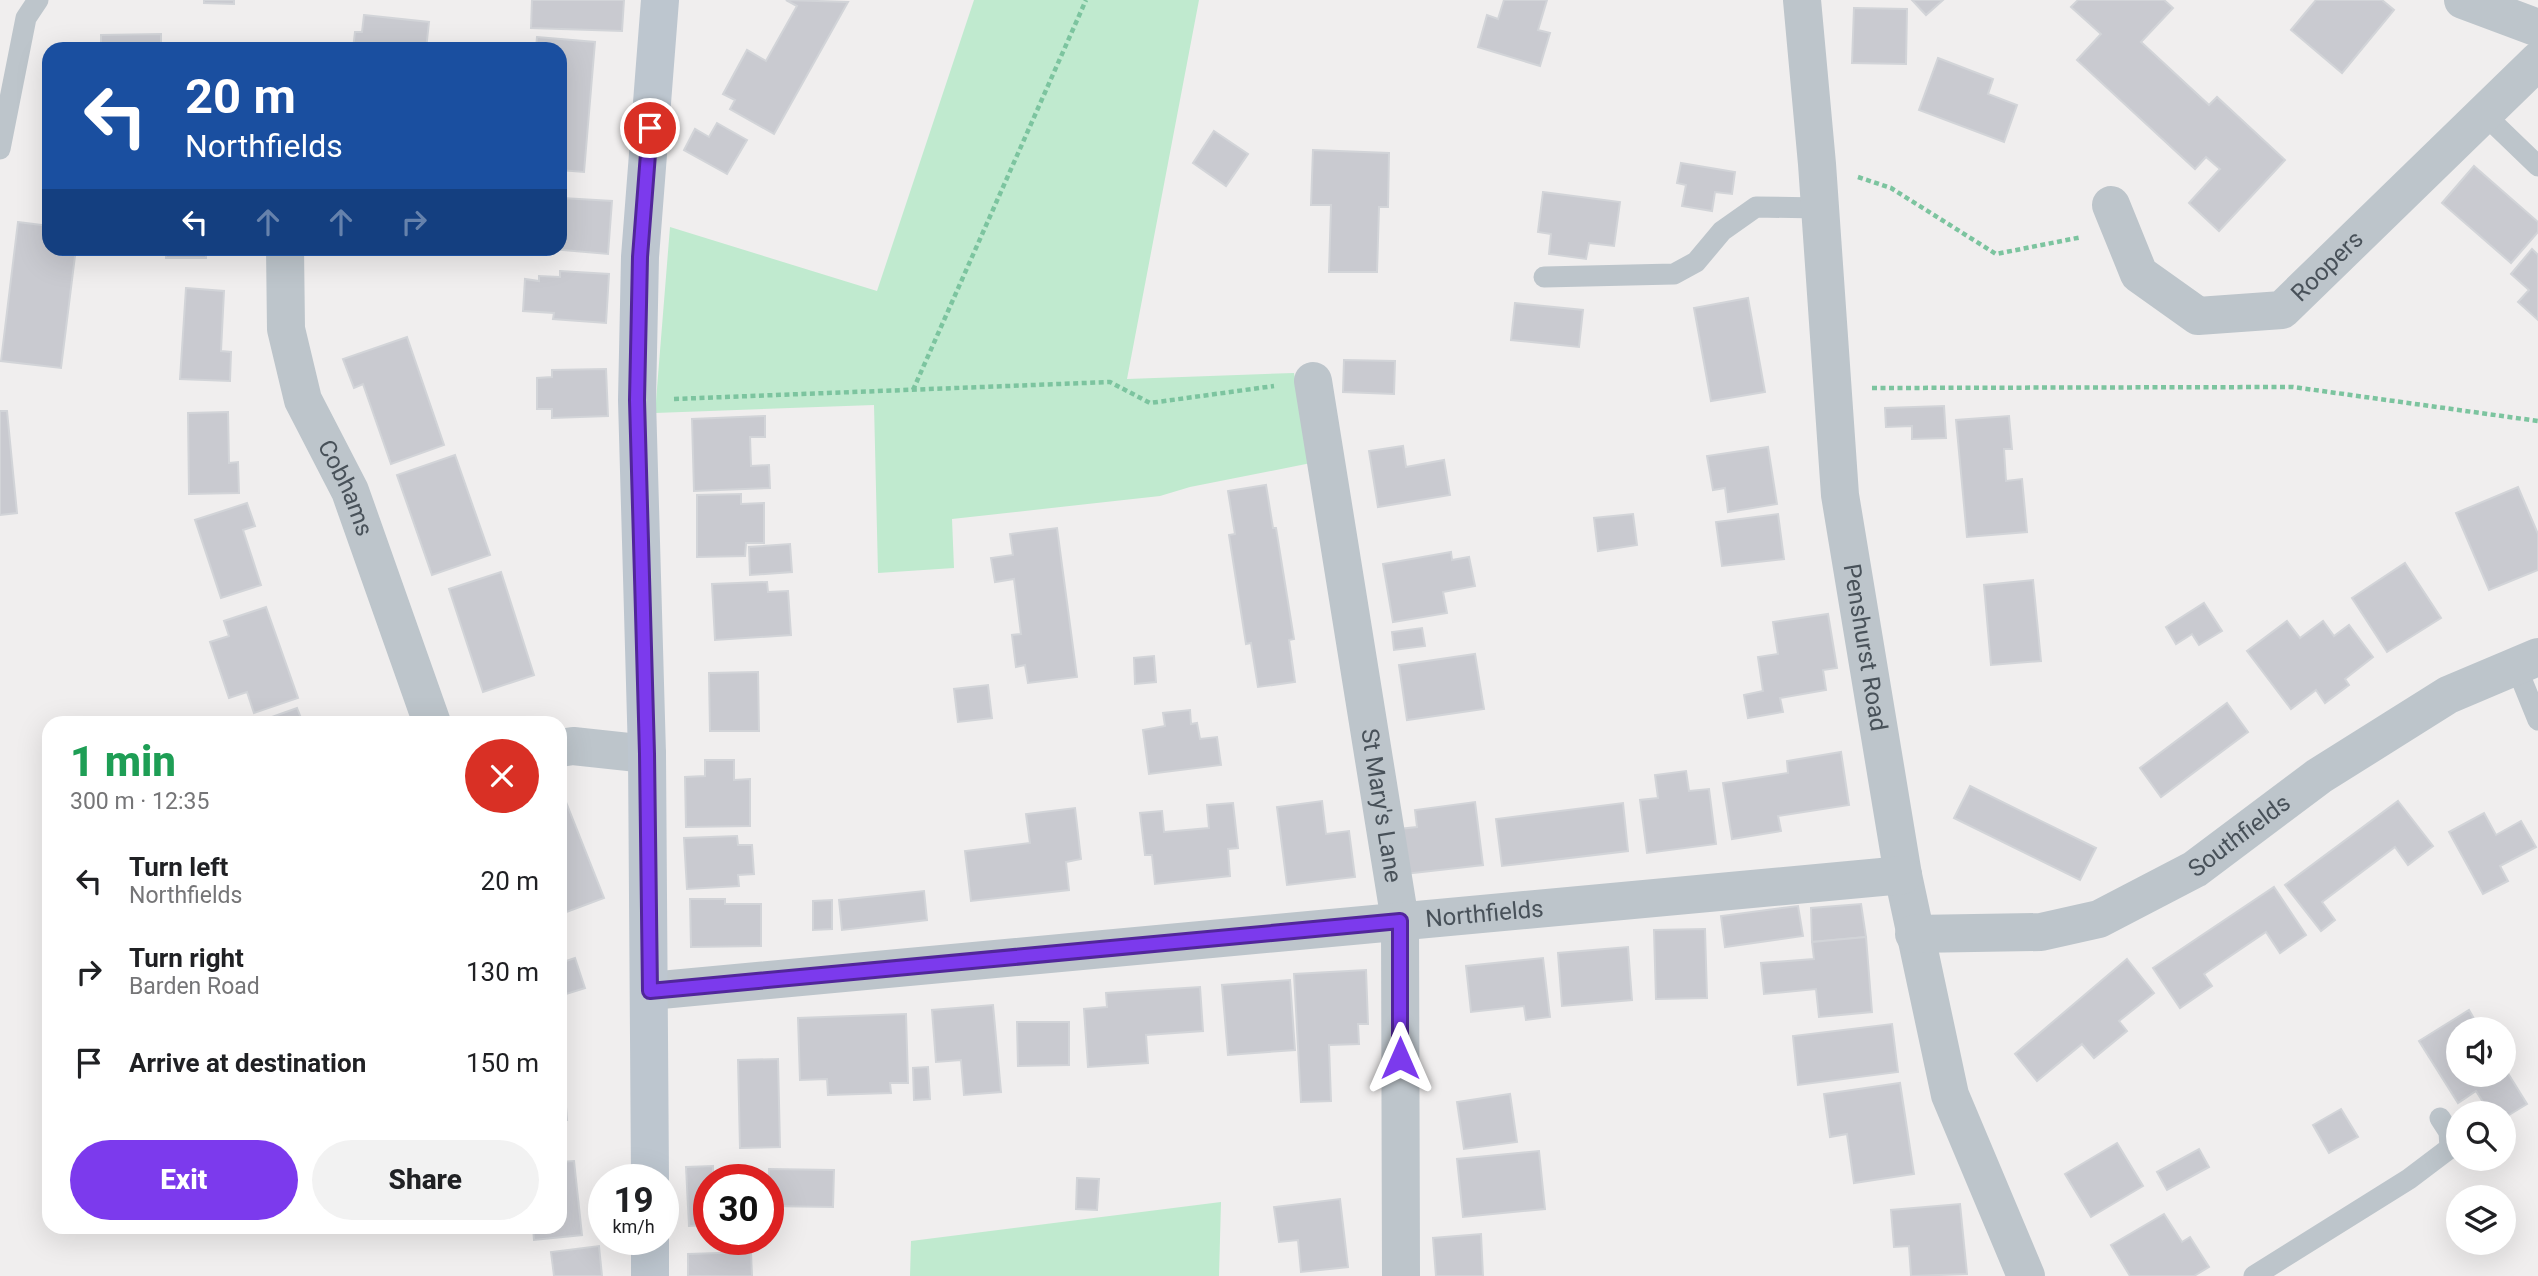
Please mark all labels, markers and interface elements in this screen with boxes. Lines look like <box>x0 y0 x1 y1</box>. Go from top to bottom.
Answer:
text: 20 m <box>185 68 296 125</box>
icon: left <box>70 70 161 161</box>
pin <box>620 98 680 158</box>
icon: arrive <box>631 109 669 147</box>
text: Northfields <box>185 127 343 165</box>
icon: left <box>176 203 214 241</box>
icon: ahead <box>249 203 287 241</box>
icon: ahead <box>322 203 360 241</box>
icon: right <box>395 203 433 241</box>
street label: Roopers <box>2285 225 2369 307</box>
street label: Cobhams <box>312 435 379 540</box>
street label: Penshurst Road <box>1838 562 1893 733</box>
street label: St Mary's Lane <box>1355 727 1408 885</box>
text: 1 min <box>70 737 176 786</box>
button: close <box>465 739 539 813</box>
text: 300 m · 12:35 <box>70 788 209 815</box>
street label: Southfields <box>2183 789 2296 883</box>
text: Turn left <box>129 852 228 882</box>
icon: left <box>70 862 108 900</box>
text: 20 m <box>481 866 539 896</box>
text: Northfields <box>129 882 242 909</box>
street label: Northfields <box>1424 894 1545 933</box>
text: Turn right <box>129 943 244 973</box>
icon: right <box>70 953 108 991</box>
text: 130 m <box>466 957 539 987</box>
text: Barden Road <box>129 973 260 1000</box>
map controls <box>2446 1017 2516 1255</box>
button: sound <box>2446 1017 2516 1087</box>
position arrow <box>1363 1021 1437 1095</box>
icon: arrive <box>70 1044 108 1082</box>
text: Arrive at destination <box>129 1048 366 1078</box>
text: 150 m <box>466 1048 539 1078</box>
button: search <box>2446 1101 2516 1171</box>
button: Exit <box>70 1140 298 1220</box>
button: Share <box>312 1140 539 1220</box>
speed limit sign: 30 <box>693 1164 784 1255</box>
text: 19 <box>613 1180 654 1221</box>
button: layers <box>2446 1185 2516 1255</box>
text: km/h <box>612 1216 655 1237</box>

